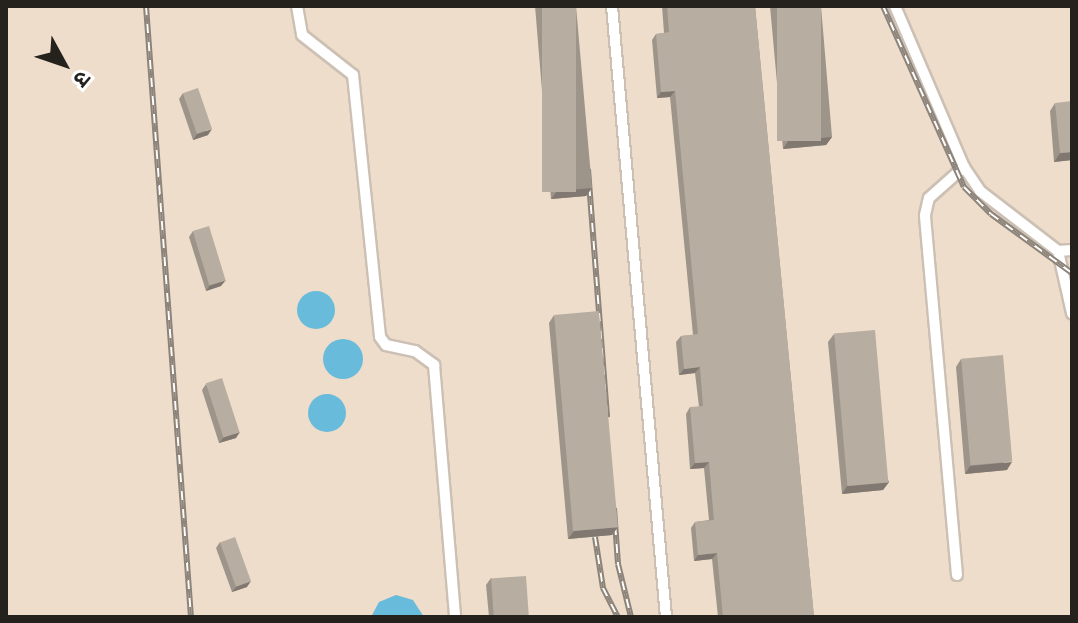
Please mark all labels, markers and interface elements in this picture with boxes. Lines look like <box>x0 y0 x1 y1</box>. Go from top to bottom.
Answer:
north arrow <box>24 24 104 104</box>
text: उ <box>68 65 97 93</box>

